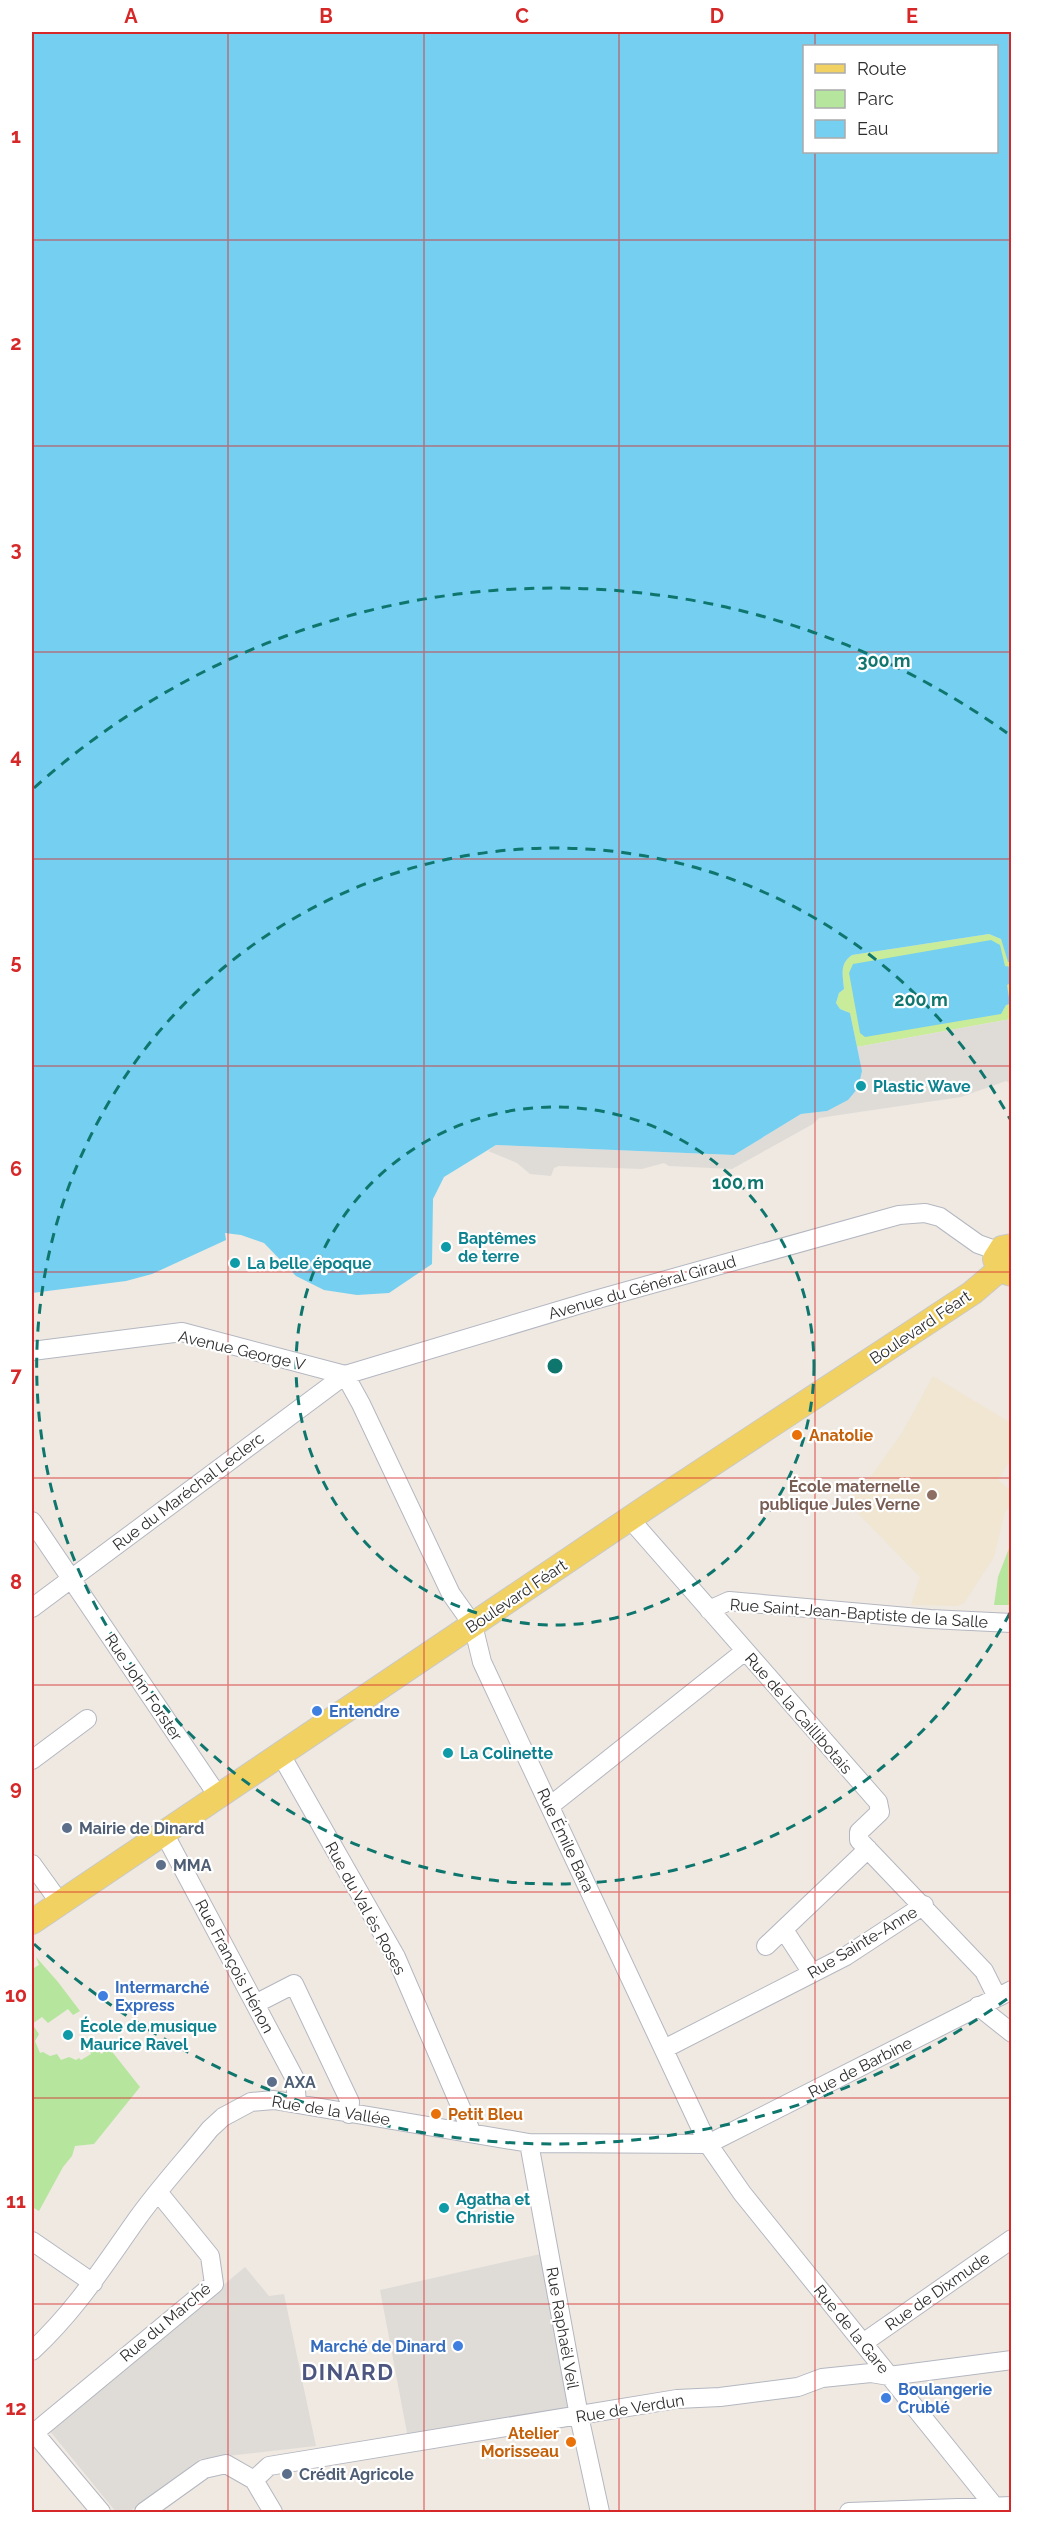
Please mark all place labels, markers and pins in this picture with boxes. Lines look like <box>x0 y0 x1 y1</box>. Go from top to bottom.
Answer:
place label: Plastic Wave <box>873 1077 971 1096</box>
marker: Plastic Wave <box>854 1079 868 1093</box>
place label: Baptêmes de terre <box>458 1229 536 1266</box>
marker: Baptêmes de terre <box>439 1240 453 1254</box>
place label: La belle époque <box>247 1254 372 1273</box>
marker: La belle époque <box>228 1256 242 1270</box>
centre of rings <box>545 1356 565 1376</box>
place label: Anatolie <box>809 1426 873 1445</box>
marker: Anatolie <box>790 1428 804 1442</box>
place label: École maternelle publique Jules Verne <box>759 1476 920 1514</box>
marker: École maternelle publique Jules Verne <box>925 1488 939 1502</box>
place label: Entendre <box>329 1702 400 1721</box>
marker: Entendre <box>310 1704 324 1718</box>
place label: La Colinette <box>460 1744 553 1763</box>
marker: La Colinette <box>441 1746 455 1760</box>
place label: Mairie de Dinard <box>79 1819 204 1838</box>
marker: Mairie de Dinard <box>60 1821 74 1835</box>
place label: MMA <box>173 1856 212 1875</box>
marker: MMA <box>154 1858 168 1872</box>
place label: Intermarché Express <box>115 1978 210 2015</box>
marker: Intermarché Express <box>96 1989 110 2003</box>
place label: École de musique Maurice Ravel <box>80 2016 217 2054</box>
marker: École de musique Maurice Ravel <box>61 2028 75 2042</box>
place label: AXA <box>284 2073 316 2092</box>
marker: AXA <box>265 2075 279 2089</box>
place label: Petit Bleu <box>448 2105 523 2124</box>
marker: Petit Bleu <box>429 2107 443 2121</box>
place label: Agatha et Christie <box>456 2190 530 2227</box>
marker: Agatha et Christie <box>437 2201 451 2215</box>
place label: Marché de Dinard <box>310 2337 446 2356</box>
marker: Marché de Dinard <box>451 2339 465 2353</box>
place label: Boulangerie Crublé <box>898 2380 992 2417</box>
marker: Boulangerie Crublé <box>879 2391 893 2405</box>
place label: Atelier Morisseau <box>481 2424 559 2461</box>
marker: Atelier Morisseau <box>564 2435 578 2449</box>
place label: Crédit Agricole <box>299 2465 414 2484</box>
marker: Crédit Agricole <box>280 2467 294 2481</box>

